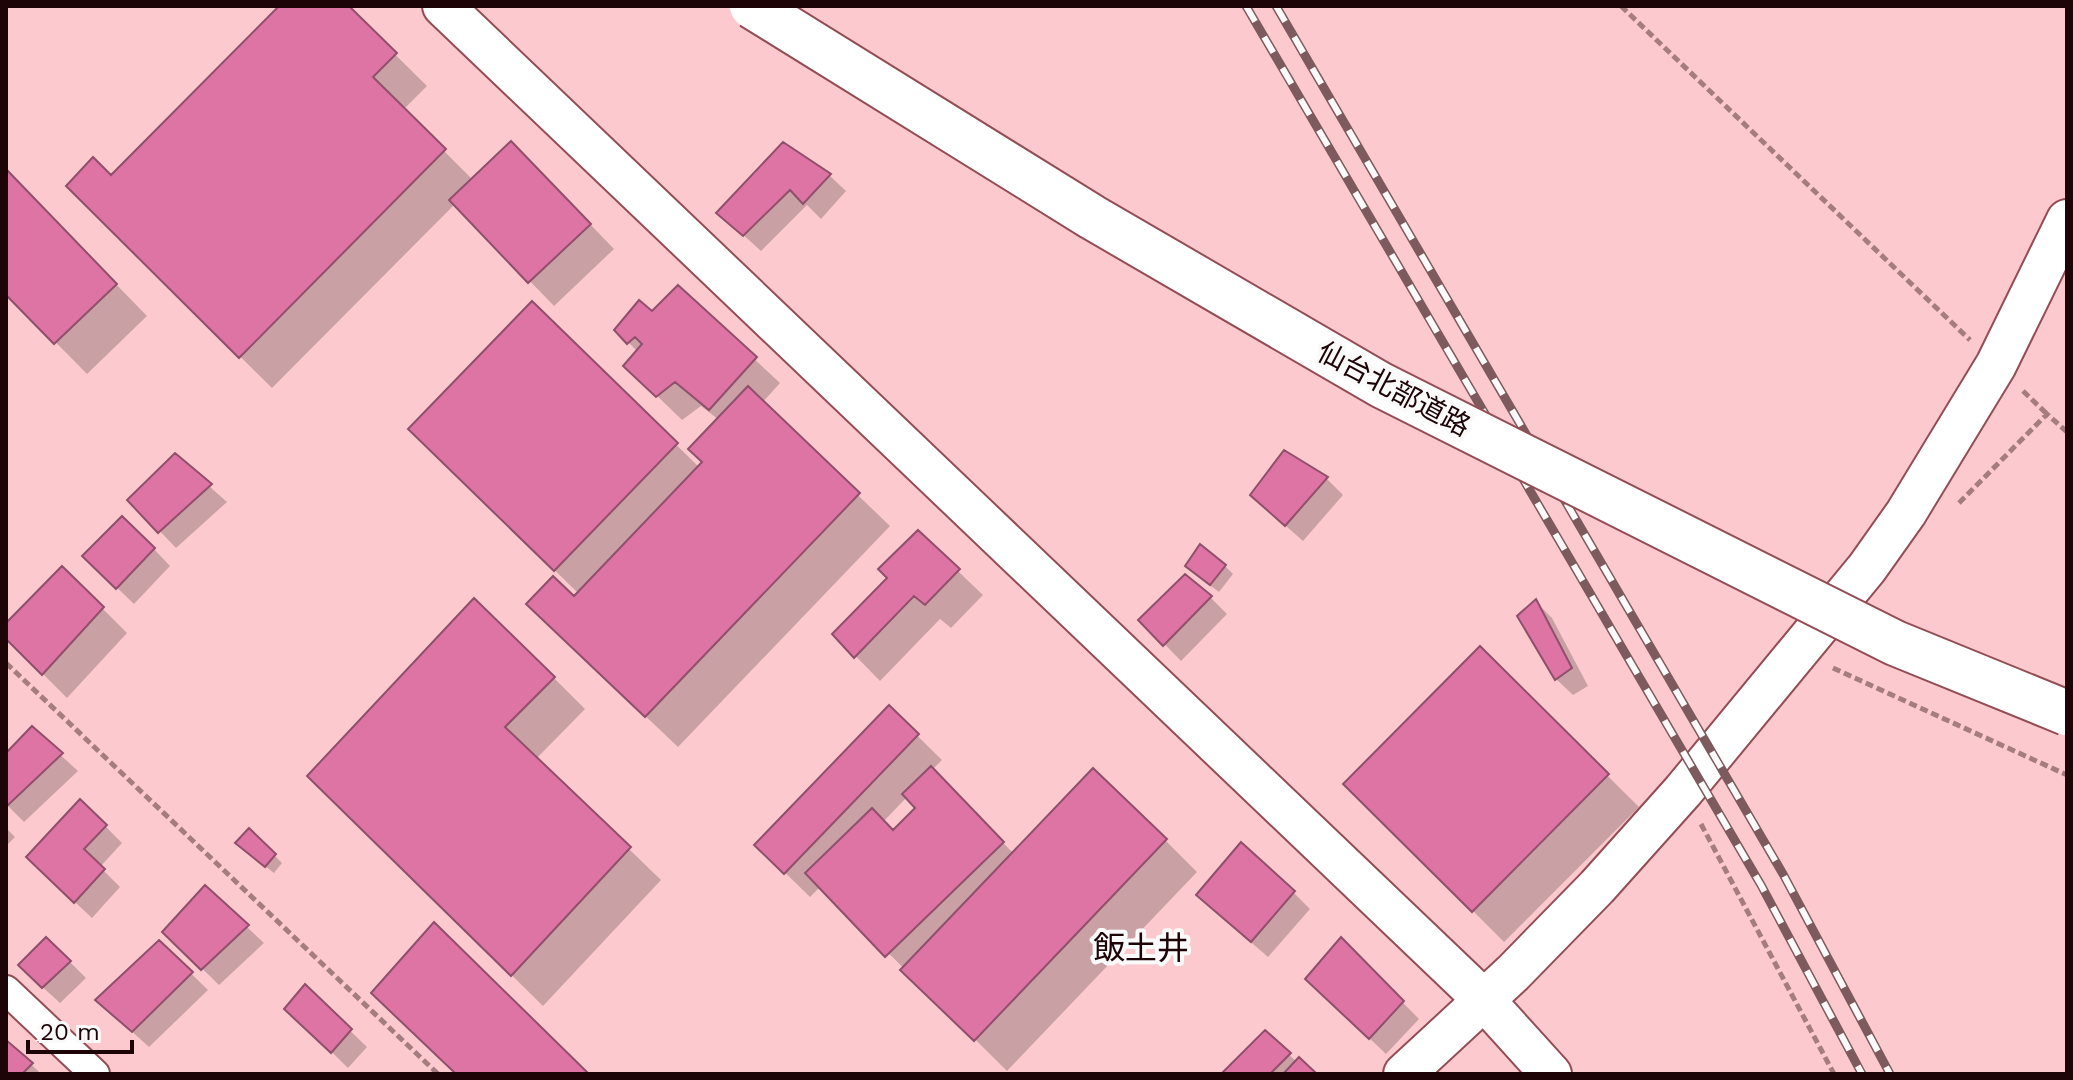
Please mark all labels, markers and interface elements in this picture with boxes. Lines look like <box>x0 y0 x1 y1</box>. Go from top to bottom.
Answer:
street label: 仙台北部道路 <box>1312 335 1476 443</box>
district label: 飯土井 <box>1093 929 1189 967</box>
scale bar <box>28 1004 132 1054</box>
text: 20 m <box>40 1018 100 1046</box>

